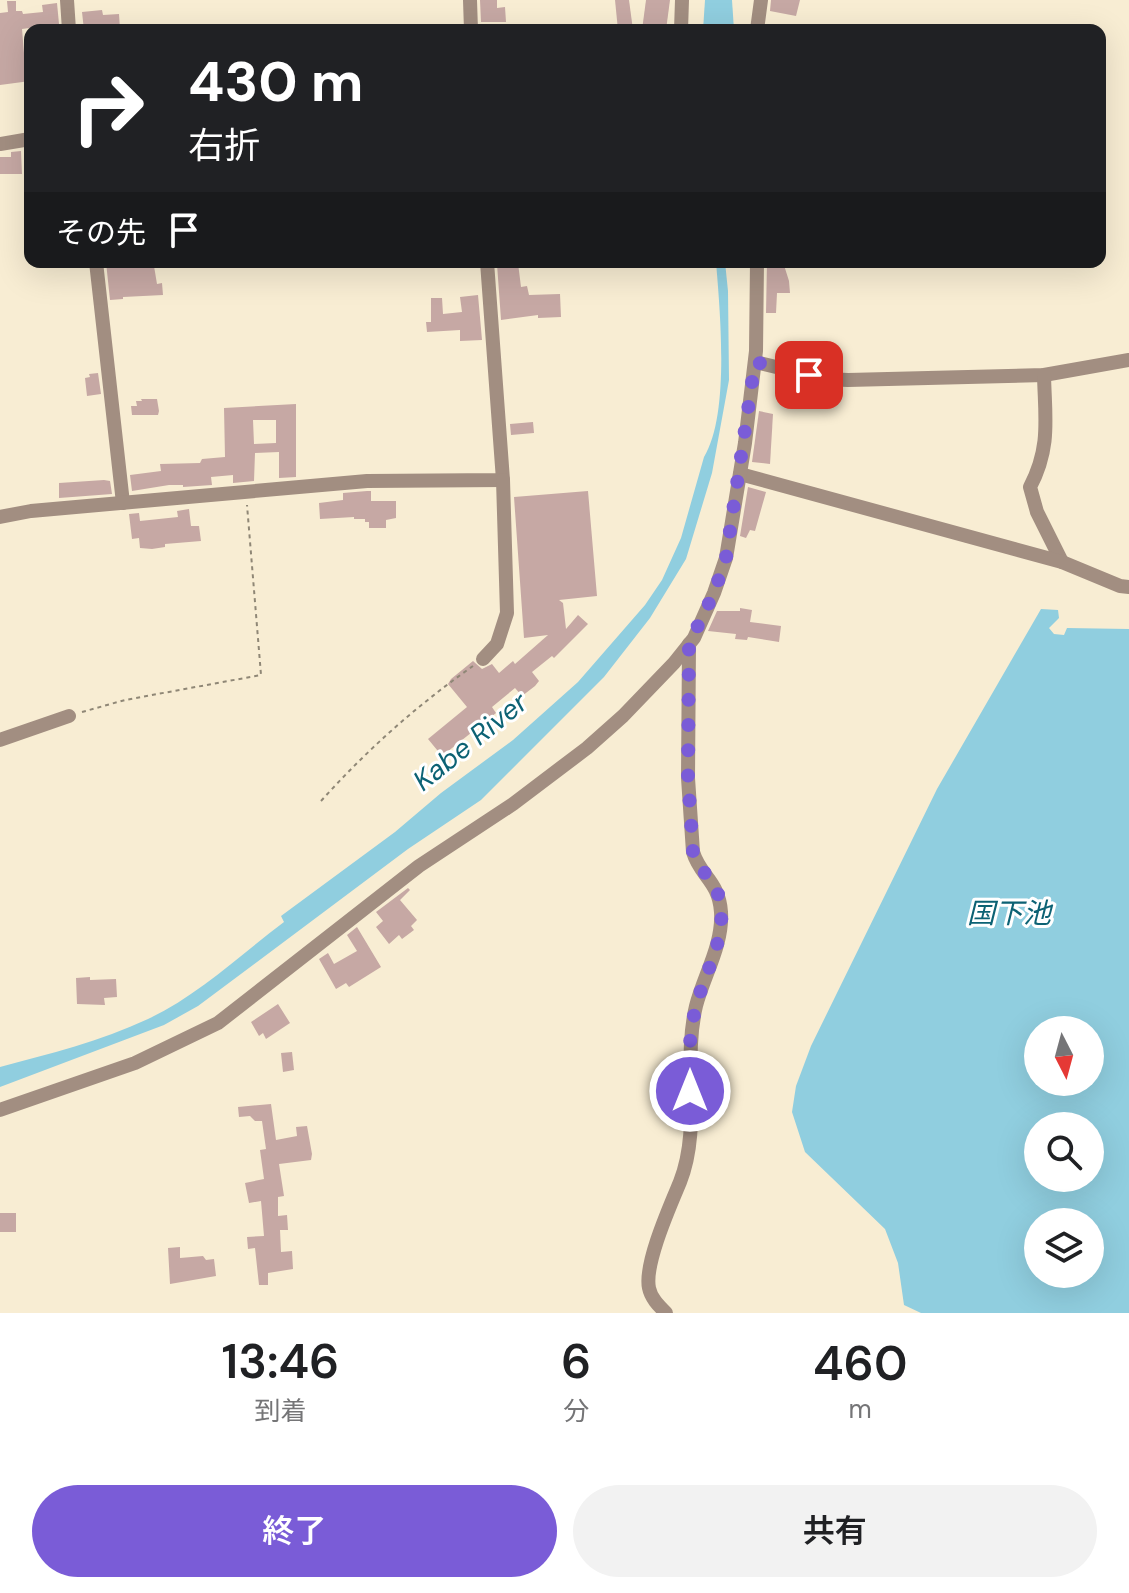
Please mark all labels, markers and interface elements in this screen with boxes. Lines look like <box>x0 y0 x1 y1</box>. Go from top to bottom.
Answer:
text: 430 m <box>188 45 363 118</box>
icon: right <box>56 56 160 160</box>
text: 右折 <box>188 122 260 169</box>
icon: arrive <box>162 208 206 252</box>
text: その先 <box>56 213 146 252</box>
pin <box>775 341 843 409</box>
icon: arrive <box>787 353 831 397</box>
water label: Kabe River <box>405 684 536 799</box>
water label: 国下池 <box>967 895 1054 932</box>
north arrow <box>1024 1016 1104 1096</box>
map controls <box>1024 1016 1104 1288</box>
position arrow <box>648 1049 732 1133</box>
button: search <box>1024 1112 1104 1192</box>
button: layers <box>1024 1208 1104 1288</box>
text: 13:46 <box>222 1330 339 1393</box>
text: 6 <box>561 1330 591 1393</box>
text: 460 <box>813 1332 907 1395</box>
text: m <box>849 1392 872 1426</box>
text: 到着 <box>254 1394 307 1428</box>
text: 分 <box>563 1394 589 1428</box>
button: 終了 <box>32 1485 557 1577</box>
button: 共有 <box>573 1485 1097 1577</box>

